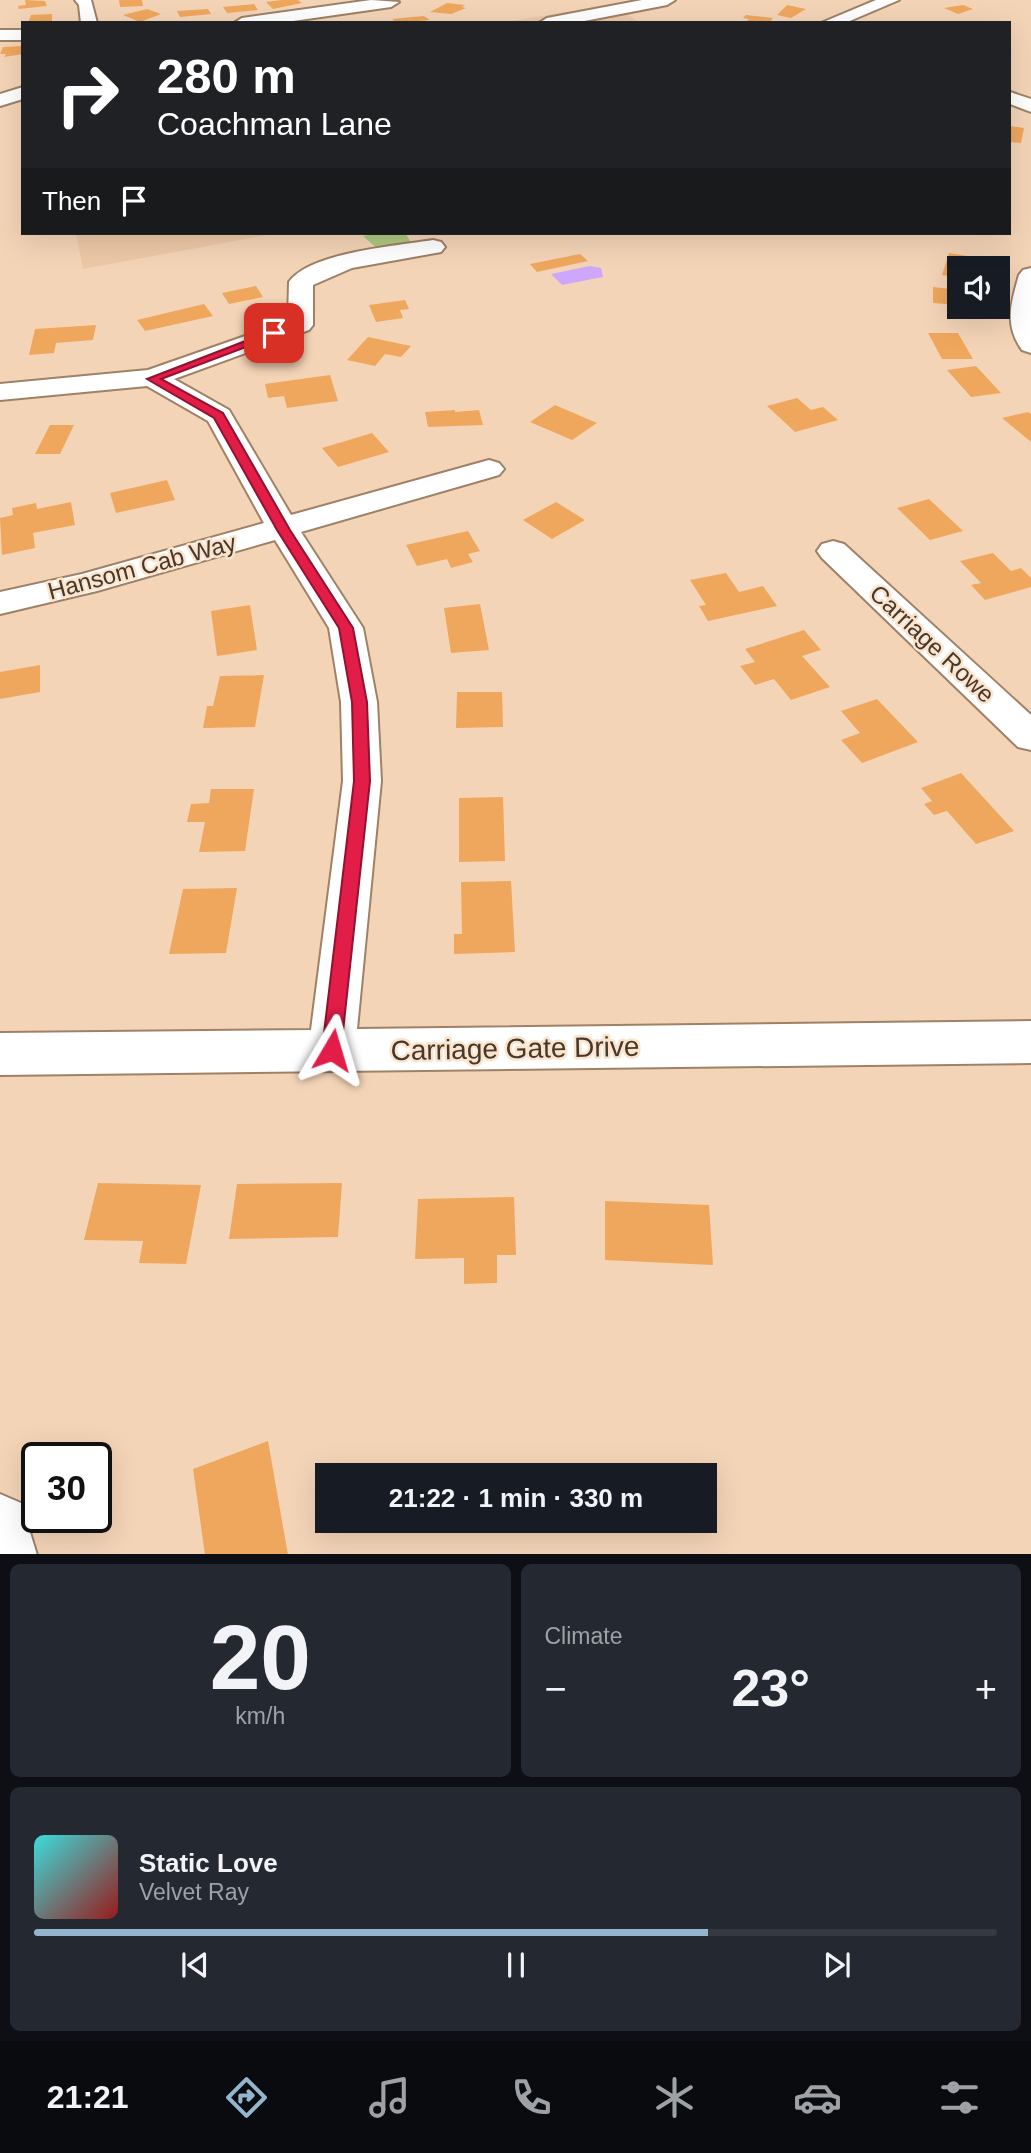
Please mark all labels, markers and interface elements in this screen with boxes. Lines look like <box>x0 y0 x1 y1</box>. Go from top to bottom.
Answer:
icon: right <box>42 49 133 140</box>
text: 280 m <box>157 49 296 103</box>
text: Coachman Lane <box>157 106 392 142</box>
icon: arrive <box>115 182 153 220</box>
text: Then <box>42 186 101 216</box>
map controls <box>947 256 1010 319</box>
button: sound <box>947 256 1010 319</box>
pin <box>244 303 304 363</box>
icon: arrive <box>255 314 293 352</box>
street label: Hansom Cab Way <box>45 528 239 605</box>
street label: Carriage Rowe <box>865 579 1000 708</box>
position arrow <box>295 1013 369 1087</box>
street label: Carriage Gate Drive <box>390 1031 640 1066</box>
speed limit sign: 30 <box>21 1442 112 1533</box>
text: 21:22 · 1 min · 330 m <box>389 1483 643 1513</box>
text: 20 <box>210 1607 311 1708</box>
text: Climate <box>545 1623 622 1649</box>
text: 23° <box>731 1659 810 1717</box>
text: − <box>545 1668 567 1710</box>
text: + <box>975 1668 997 1710</box>
text: km/h <box>235 1703 285 1729</box>
text: Static Love <box>139 1848 278 1878</box>
text: Velvet Ray <box>139 1879 249 1905</box>
icon: previous <box>176 1946 214 1984</box>
icon: pause <box>497 1946 535 1984</box>
icon: next <box>818 1946 856 1984</box>
icon: directions <box>222 2073 271 2122</box>
icon: music <box>365 2073 414 2122</box>
icon: phone <box>507 2073 556 2122</box>
icon: climate <box>650 2073 699 2122</box>
icon: car <box>793 2073 842 2122</box>
icon: filters <box>935 2073 984 2122</box>
text: 21:21 <box>47 2079 129 2115</box>

